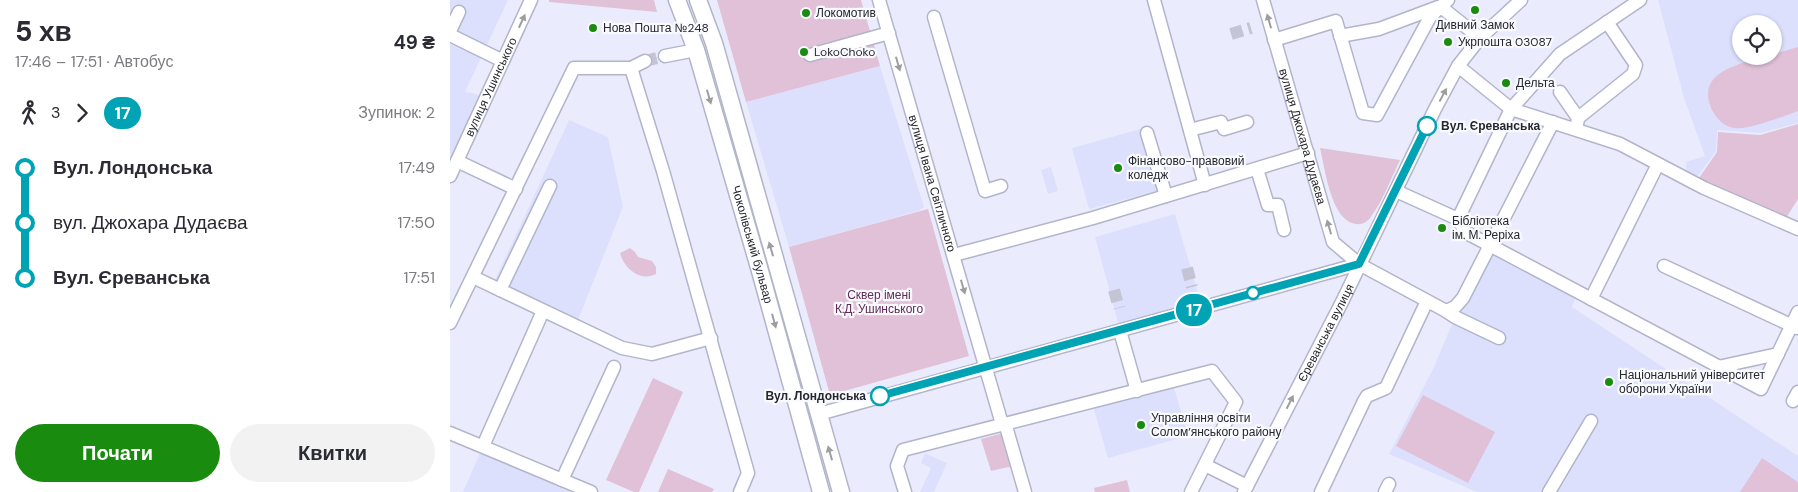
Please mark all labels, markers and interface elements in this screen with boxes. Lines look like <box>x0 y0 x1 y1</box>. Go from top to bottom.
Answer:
marker: Дивний Замок <box>1469 4 1481 16</box>
place label: Локомотив <box>816 5 876 21</box>
marker: Локомотив <box>800 7 812 19</box>
text: 5 хв <box>15 13 72 50</box>
one-way arrow <box>1265 13 1273 28</box>
one-way arrow <box>518 14 526 28</box>
map controls <box>1732 15 1782 65</box>
button: locate <box>1732 15 1782 65</box>
place label: Дивний Замок <box>1436 17 1515 33</box>
place label: Нова Пошта №248 <box>603 20 709 36</box>
marker: Нова Пошта №248 <box>587 22 599 34</box>
text: 49 ₴ <box>393 30 435 55</box>
place label: Укрпошта 03087 <box>1458 34 1552 50</box>
street label: вулиця Ушинського <box>461 35 521 139</box>
marker: Укрпошта 03087 <box>1442 36 1454 48</box>
place label: LokoChoko <box>814 44 875 60</box>
marker: LokoChoko <box>798 46 810 58</box>
text: 17:46 – 17:51 · Автобус <box>15 51 173 72</box>
one-way arrow <box>894 56 902 71</box>
street label: вулиця Джохара Дудаєва <box>1275 67 1330 207</box>
place label: Дельта <box>1516 75 1555 91</box>
marker: Дельта <box>1500 77 1512 89</box>
one-way arrow <box>1439 88 1447 102</box>
one-way arrow <box>706 90 714 105</box>
icon: walk <box>15 99 43 127</box>
icon: forward <box>68 99 96 127</box>
text: 17 <box>114 101 131 125</box>
text: 3 <box>51 102 60 123</box>
text: Зупинок: 2 <box>358 102 435 123</box>
street label: вулиця Івана Світличного <box>905 113 960 254</box>
marker: Вул. Єреванська <box>1417 116 1437 136</box>
place label: Вул. Єреванська <box>1441 118 1540 134</box>
place label: Фінансово-правовий коледж <box>1128 153 1244 183</box>
text: Вул. Лондонська <box>53 155 212 180</box>
text: 17:49 <box>398 157 435 178</box>
marker: Фінансово-правовий коледж <box>1112 162 1124 174</box>
street label: Чоколівський бульвар <box>728 184 777 306</box>
text: вул. Джохара Дудаєва <box>53 210 248 235</box>
text: 17:50 <box>398 212 435 233</box>
place label: Бібліотека ім. М. Реріха <box>1452 213 1520 243</box>
one-way arrow <box>1325 220 1333 235</box>
marker: Бібліотека ім. М. Реріха <box>1436 222 1448 234</box>
one-way arrow <box>767 241 775 256</box>
text: Вул. Єреванська <box>53 265 210 290</box>
text: 17:51 <box>403 267 435 288</box>
one-way arrow <box>960 279 968 294</box>
street label: Єреванська вулиця <box>1294 281 1358 385</box>
unlabelled marker <box>1246 286 1260 300</box>
park label: Сквер імені К.Д. Ушинського <box>835 287 923 317</box>
line badge: 17 <box>1172 294 1216 326</box>
text: 17 <box>1186 298 1202 322</box>
one-way arrow <box>770 313 778 328</box>
place label: Національний університет оборони України <box>1619 367 1766 397</box>
marker: Національний університет оборони України <box>1603 376 1615 388</box>
marker: Вул. Лондонська <box>870 386 890 406</box>
place label: Вул. Лондонська <box>765 388 866 404</box>
one-way arrow <box>1286 395 1294 409</box>
place label: Управління освіти Солом’янського району <box>1151 410 1281 440</box>
marker: Управління освіти Солом’янського району <box>1135 419 1147 431</box>
button: Почати <box>15 424 220 482</box>
button: Квитки <box>230 424 435 482</box>
one-way arrow <box>825 445 833 460</box>

